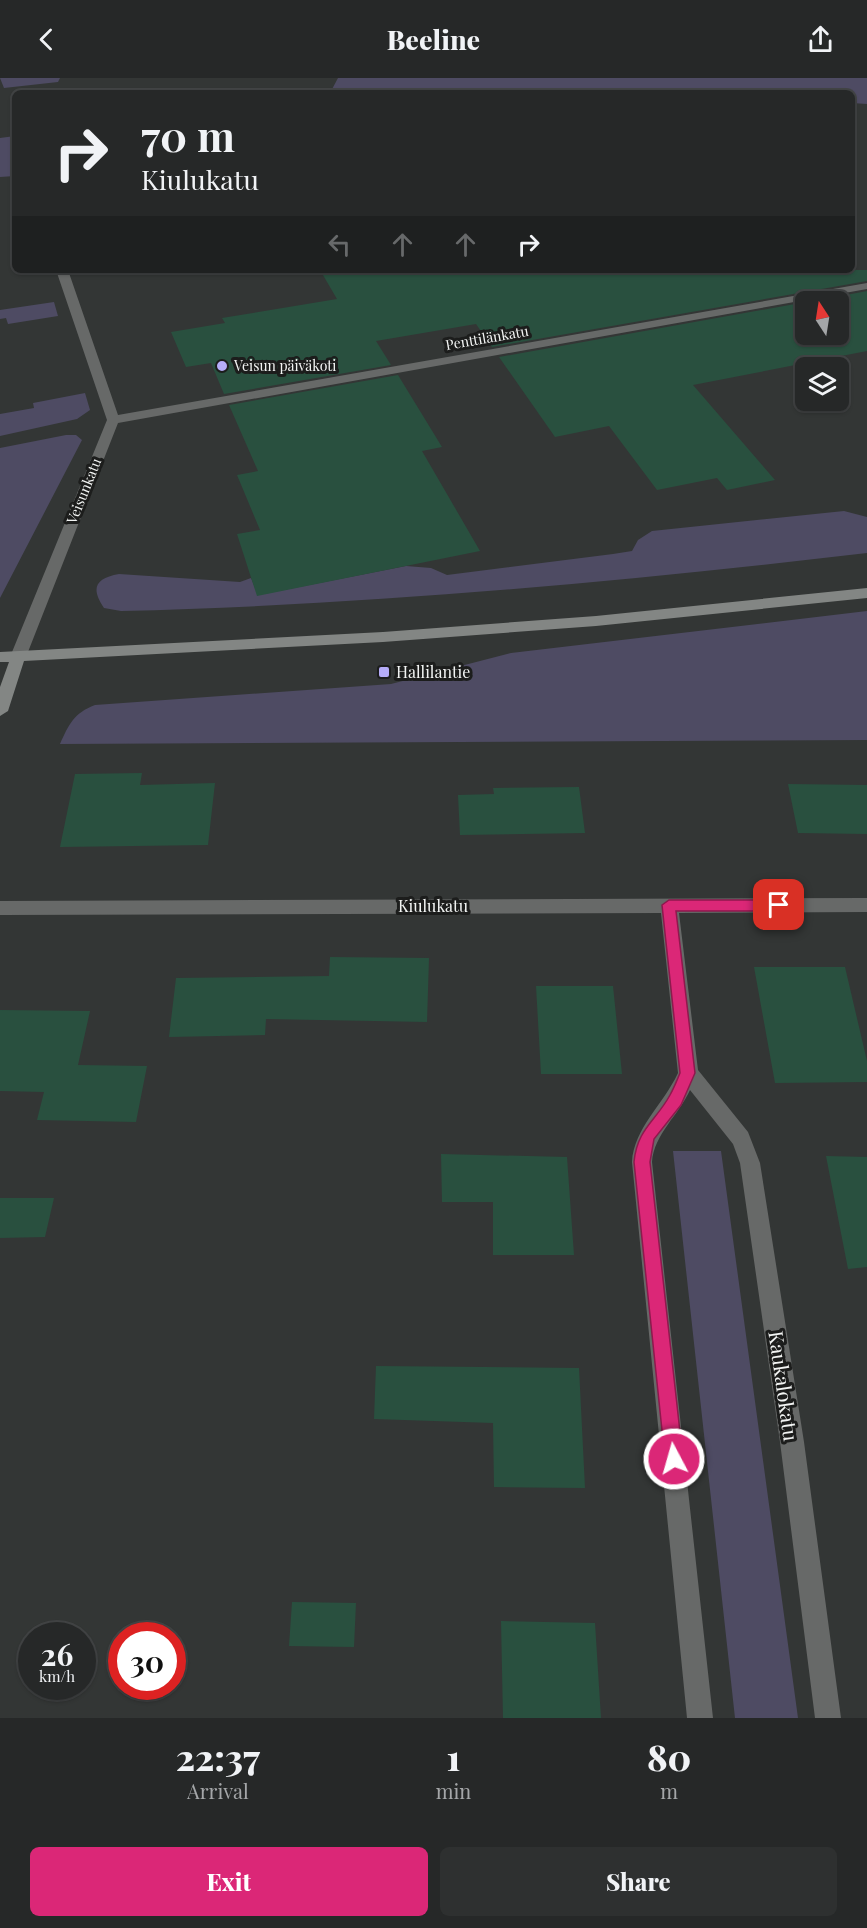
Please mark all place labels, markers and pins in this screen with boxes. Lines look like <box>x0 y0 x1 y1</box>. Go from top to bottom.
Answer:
place label: Veisun päiväkoti <box>233 356 336 375</box>
marker: Veisun päiväkoti <box>215 359 229 373</box>
place label: Hallilantie <box>396 661 470 682</box>
marker: Hallilantie <box>377 665 391 679</box>
pin <box>753 879 804 930</box>

